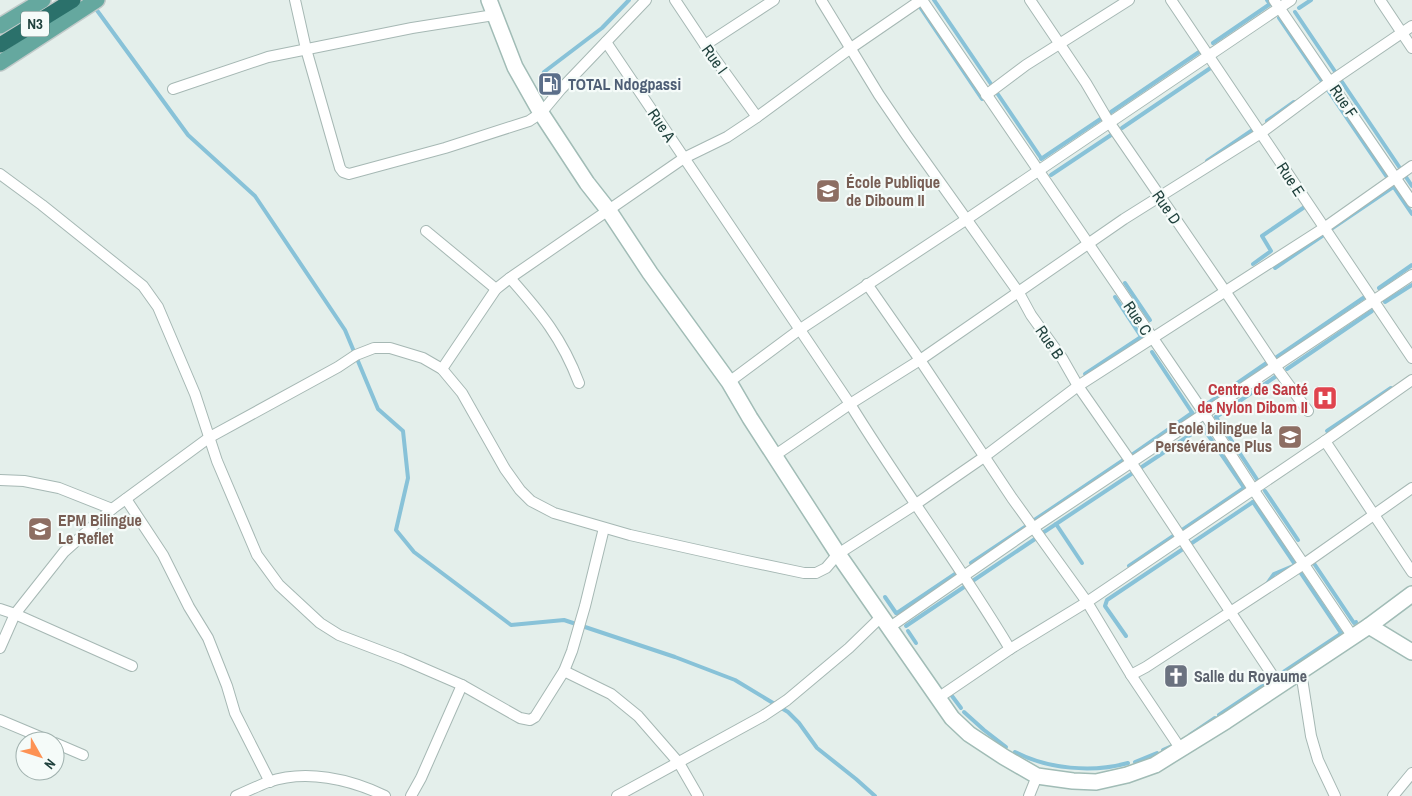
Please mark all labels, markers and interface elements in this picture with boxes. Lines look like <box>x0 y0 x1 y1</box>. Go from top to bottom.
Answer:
road number: N3 <box>21 12 49 36</box>
street label: Rue I <box>697 40 733 78</box>
fuel station icon: TOTAL Ndogpassi <box>537 71 563 97</box>
place label: TOTAL Ndogpassi <box>568 73 681 95</box>
street label: Rue F <box>1325 80 1363 122</box>
street label: Rue A <box>643 104 681 146</box>
street label: Rue E <box>1272 158 1310 200</box>
place label: École Publique de Diboum II <box>846 171 940 211</box>
school or university icon: École Publique de Diboum II <box>815 178 841 204</box>
street label: Rue D <box>1147 185 1187 229</box>
street label: Rue C <box>1118 296 1158 340</box>
street label: Rue B <box>1031 321 1070 363</box>
place label: Centre de Santé de Nylon Dibom II <box>1197 378 1308 418</box>
hospital icon: Centre de Santé de Nylon Dibom II <box>1312 385 1338 411</box>
place label: Ecole bilingue la Persévérance Plus <box>1155 417 1273 457</box>
school or university icon: Ecole bilingue la Persévérance Plus <box>1277 424 1303 450</box>
place label: EPM Bilingue Le Reflet <box>58 509 142 549</box>
school or university icon: EPM Bilingue Le Reflet <box>27 516 53 542</box>
church icon: Salle du Royaume <box>1163 663 1189 689</box>
place label: Salle du Royaume <box>1194 665 1307 687</box>
north arrow <box>15 731 65 781</box>
text: N <box>40 755 60 773</box>

